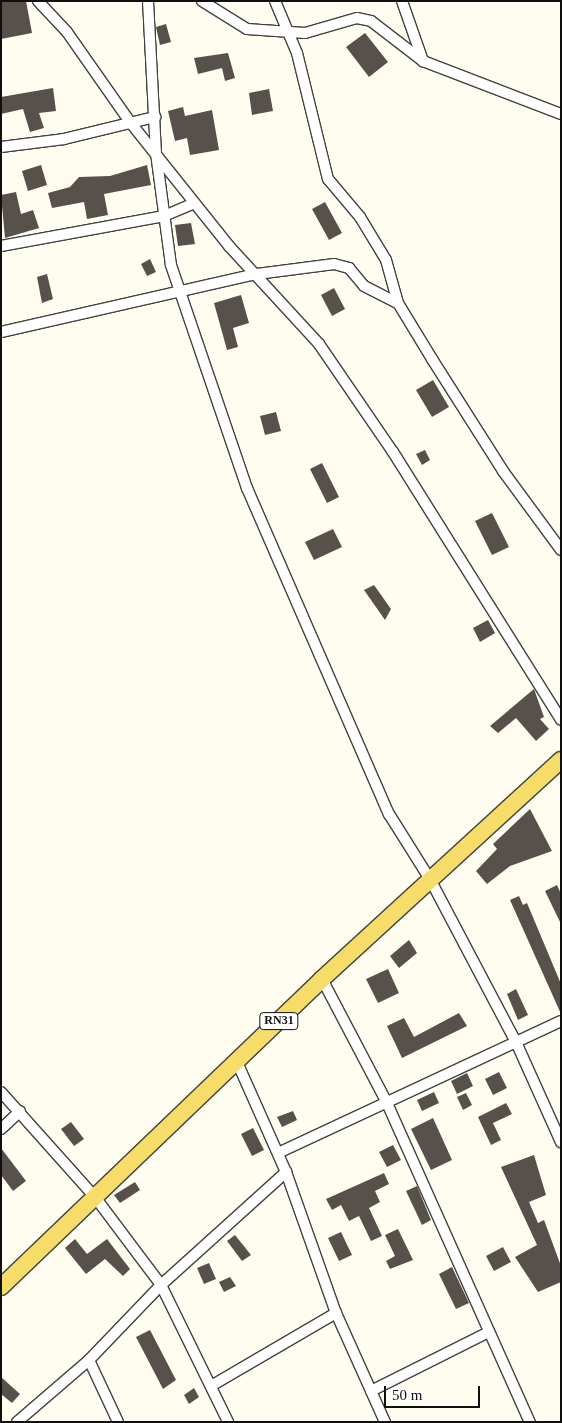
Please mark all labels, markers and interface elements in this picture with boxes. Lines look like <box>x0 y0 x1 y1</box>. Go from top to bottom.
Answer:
road number: RN31 <box>259 1011 299 1030</box>
scale bar <box>387 1376 483 1408</box>
text: 50 m <box>392 1387 422 1403</box>

